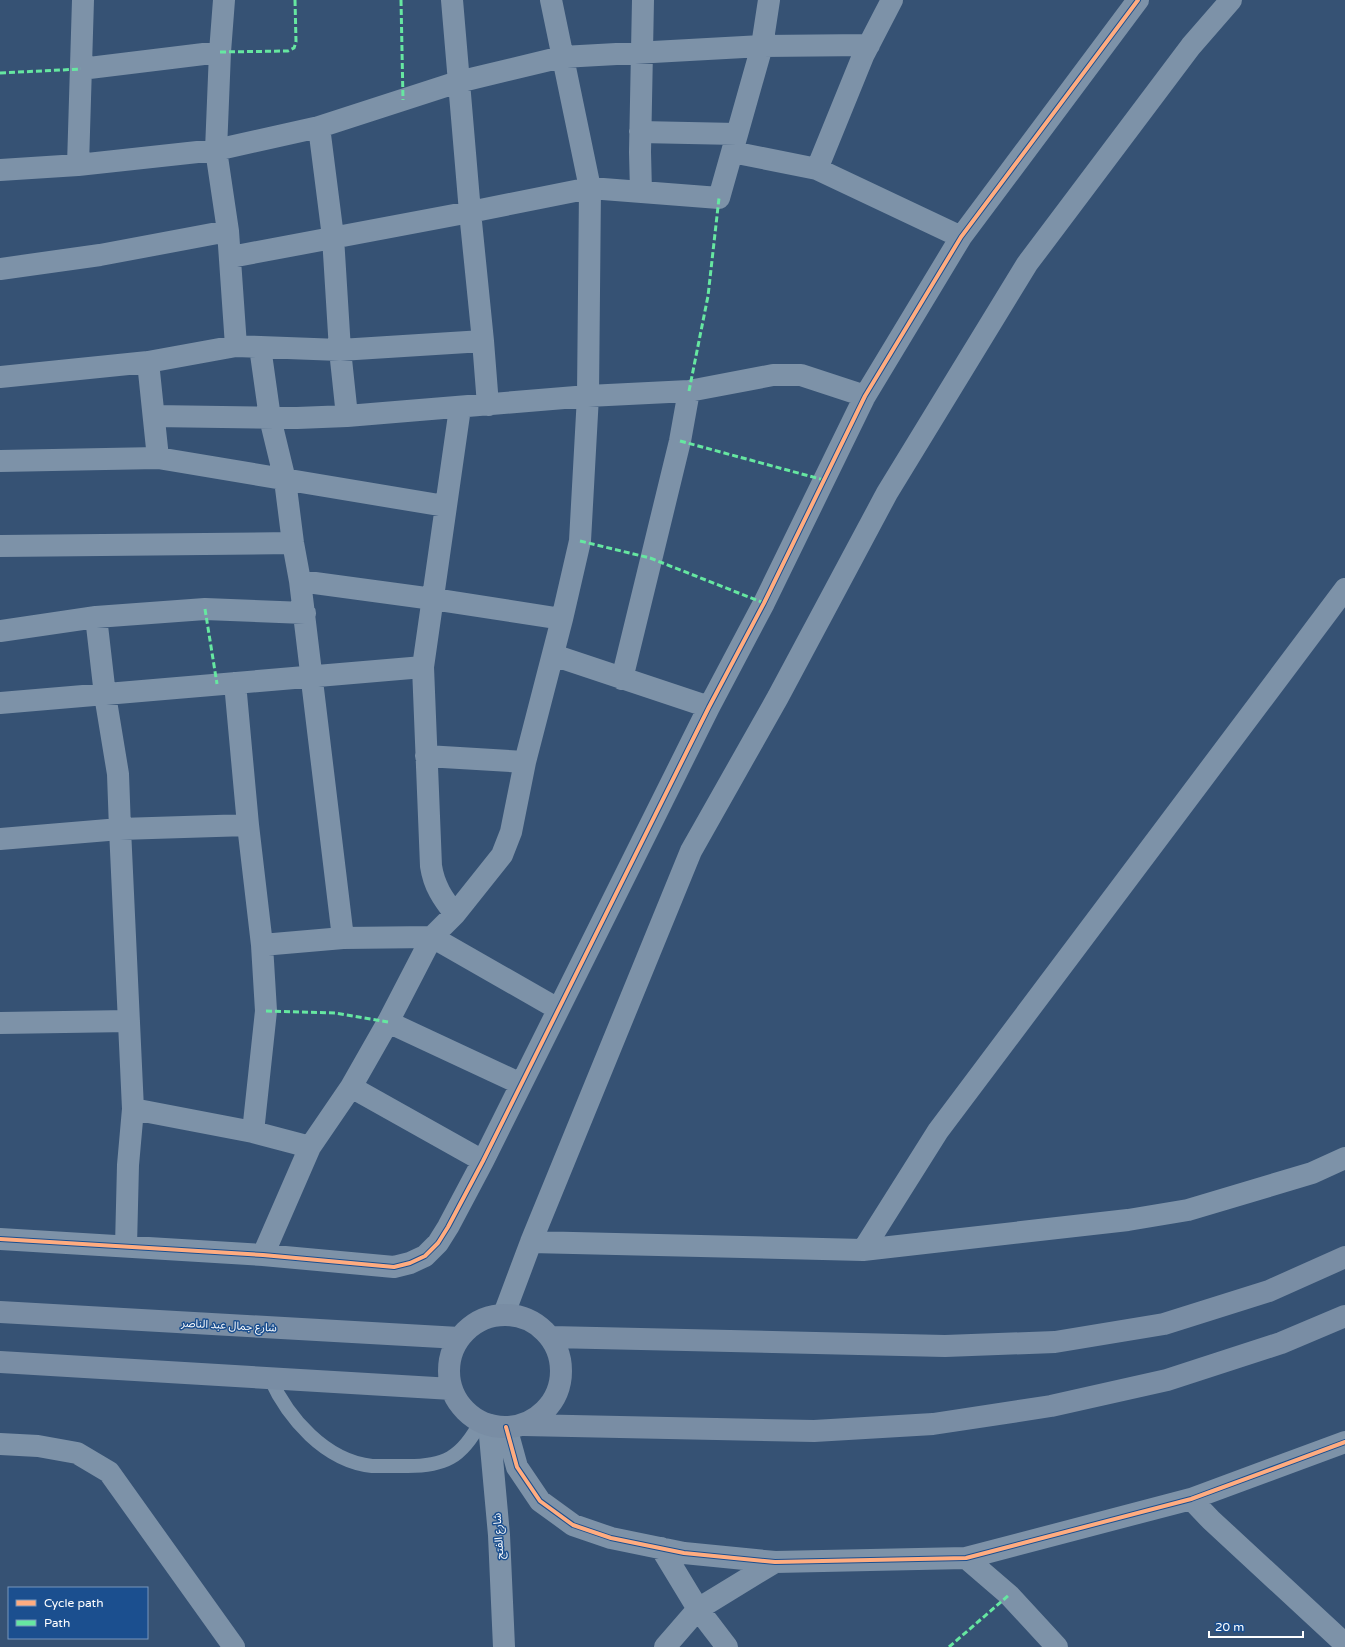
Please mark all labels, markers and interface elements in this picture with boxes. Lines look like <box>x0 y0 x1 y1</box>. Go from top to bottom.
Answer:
street label: شارع جمال عبد الناصر <box>180 1316 277 1336</box>
street label: شارع الفتح <box>490 1512 508 1560</box>
legend <box>8 1587 148 1639</box>
text: Cycle path <box>44 1596 103 1610</box>
scale bar <box>1209 1613 1303 1639</box>
text: Path <box>44 1616 70 1630</box>
text: 20 m <box>1215 1620 1244 1634</box>

